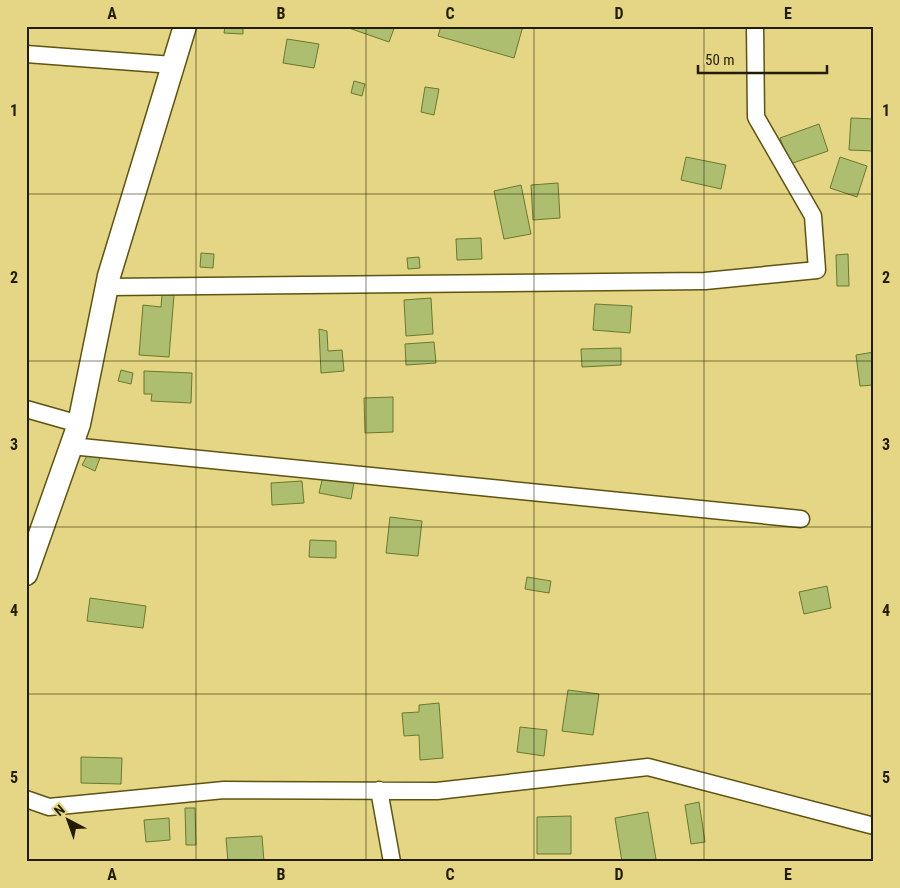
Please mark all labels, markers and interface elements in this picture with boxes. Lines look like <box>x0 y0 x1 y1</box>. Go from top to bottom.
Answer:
text: A <box>107 4 117 23</box>
text: B <box>277 4 286 23</box>
text: C <box>445 4 455 23</box>
text: D <box>614 4 624 23</box>
text: E <box>784 4 792 23</box>
scale bar <box>698 42 826 74</box>
text: 50 m <box>705 51 735 69</box>
text: 1 <box>10 101 18 120</box>
text: 1 <box>882 101 890 120</box>
text: 2 <box>10 268 18 287</box>
text: 2 <box>882 268 890 287</box>
text: 3 <box>10 435 18 454</box>
text: 3 <box>882 435 890 454</box>
text: 4 <box>10 601 18 620</box>
text: 4 <box>882 601 890 620</box>
text: 5 <box>10 768 18 787</box>
text: 5 <box>882 768 890 787</box>
north arrow <box>42 796 92 846</box>
text: N <box>51 801 68 819</box>
text: A <box>107 865 117 884</box>
text: B <box>277 865 286 884</box>
text: C <box>445 865 455 884</box>
text: D <box>614 865 624 884</box>
text: E <box>784 865 792 884</box>

